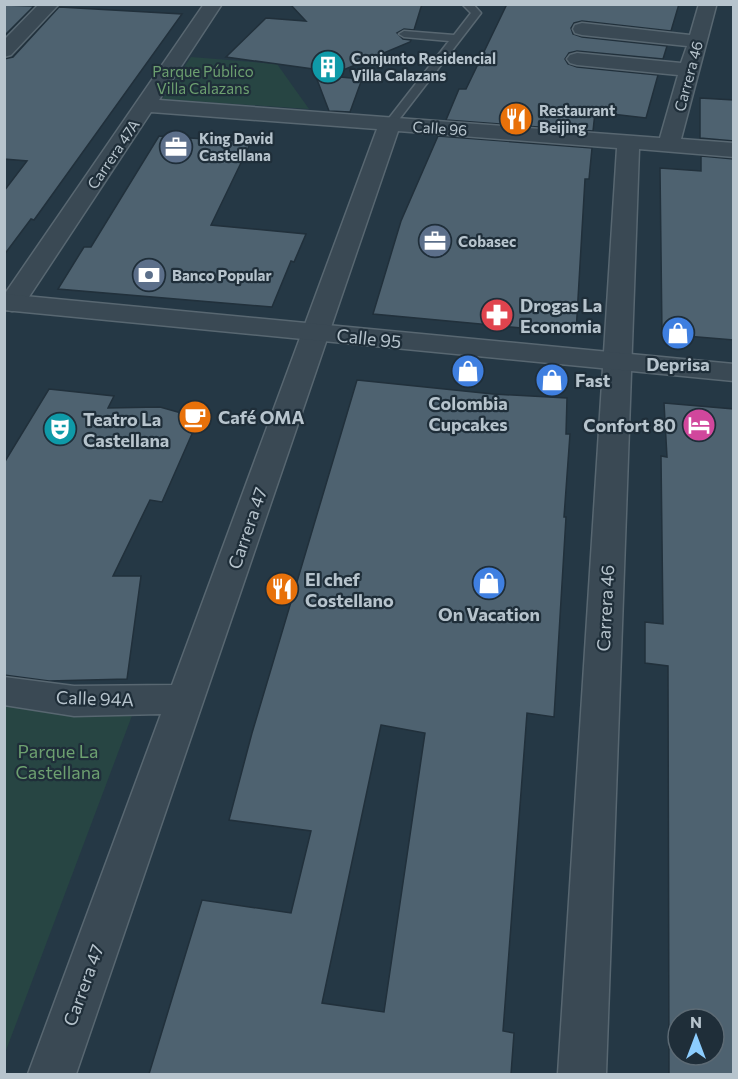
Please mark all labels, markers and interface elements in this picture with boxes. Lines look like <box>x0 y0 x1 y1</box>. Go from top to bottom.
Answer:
street label: Carrera 46 <box>670 39 706 113</box>
building icon: Conjunto Residencial Villa Calazans <box>310 49 346 85</box>
place label: Conjunto Residencial Villa Calazans <box>351 49 496 84</box>
park label: Parque Público Villa Calazans <box>152 62 254 97</box>
restaurant icon: Restaurant Beijing <box>498 101 534 137</box>
place label: Restaurant Beijing <box>539 101 615 136</box>
street label: Carrera 47A <box>83 116 143 192</box>
street label: Calle 96 <box>412 117 468 139</box>
office icon: King David Castellana <box>158 129 194 165</box>
place label: King David Castellana <box>199 129 273 164</box>
office icon: Cobasec <box>417 223 453 259</box>
place label: Cobasec <box>458 232 516 250</box>
bank icon: Banco Popular <box>131 257 167 293</box>
place label: Banco Popular <box>172 266 272 284</box>
place label: Drogas La Economia <box>520 294 602 337</box>
pharmacy icon: Drogas La Economia <box>479 297 515 333</box>
shop icon: Deprisa <box>660 315 696 351</box>
street label: Calle 95 <box>335 324 403 352</box>
shop icon: Colombia Cupcakes <box>450 353 486 389</box>
place label: Deprisa <box>646 353 710 375</box>
shop icon: Fast <box>534 362 570 398</box>
place label: Fast <box>575 369 611 391</box>
place label: Colombia Cupcakes <box>428 392 508 435</box>
cafe icon: Café OMA <box>177 399 213 435</box>
place label: Café OMA <box>218 406 304 428</box>
hotel icon: Confort 80 <box>681 407 717 443</box>
place label: Teatro La Castellana <box>83 408 169 451</box>
theatre icon: Teatro La Castellana <box>42 411 78 447</box>
place label: Confort 80 <box>583 414 676 436</box>
street label: Carrera 47 <box>223 484 271 572</box>
street label: Carrera 46 <box>592 564 618 652</box>
shop icon: On Vacation <box>471 565 507 601</box>
place label: El chef Costellano <box>305 568 394 611</box>
restaurant icon: El chef Costellano <box>264 571 300 607</box>
place label: On Vacation <box>438 603 540 625</box>
street label: Calle 94A <box>56 686 134 710</box>
park label: Parque La Castellana <box>16 740 100 783</box>
street label: Carrera 47 <box>58 941 108 1029</box>
north arrow <box>666 1007 726 1067</box>
text: N <box>690 1012 702 1031</box>

